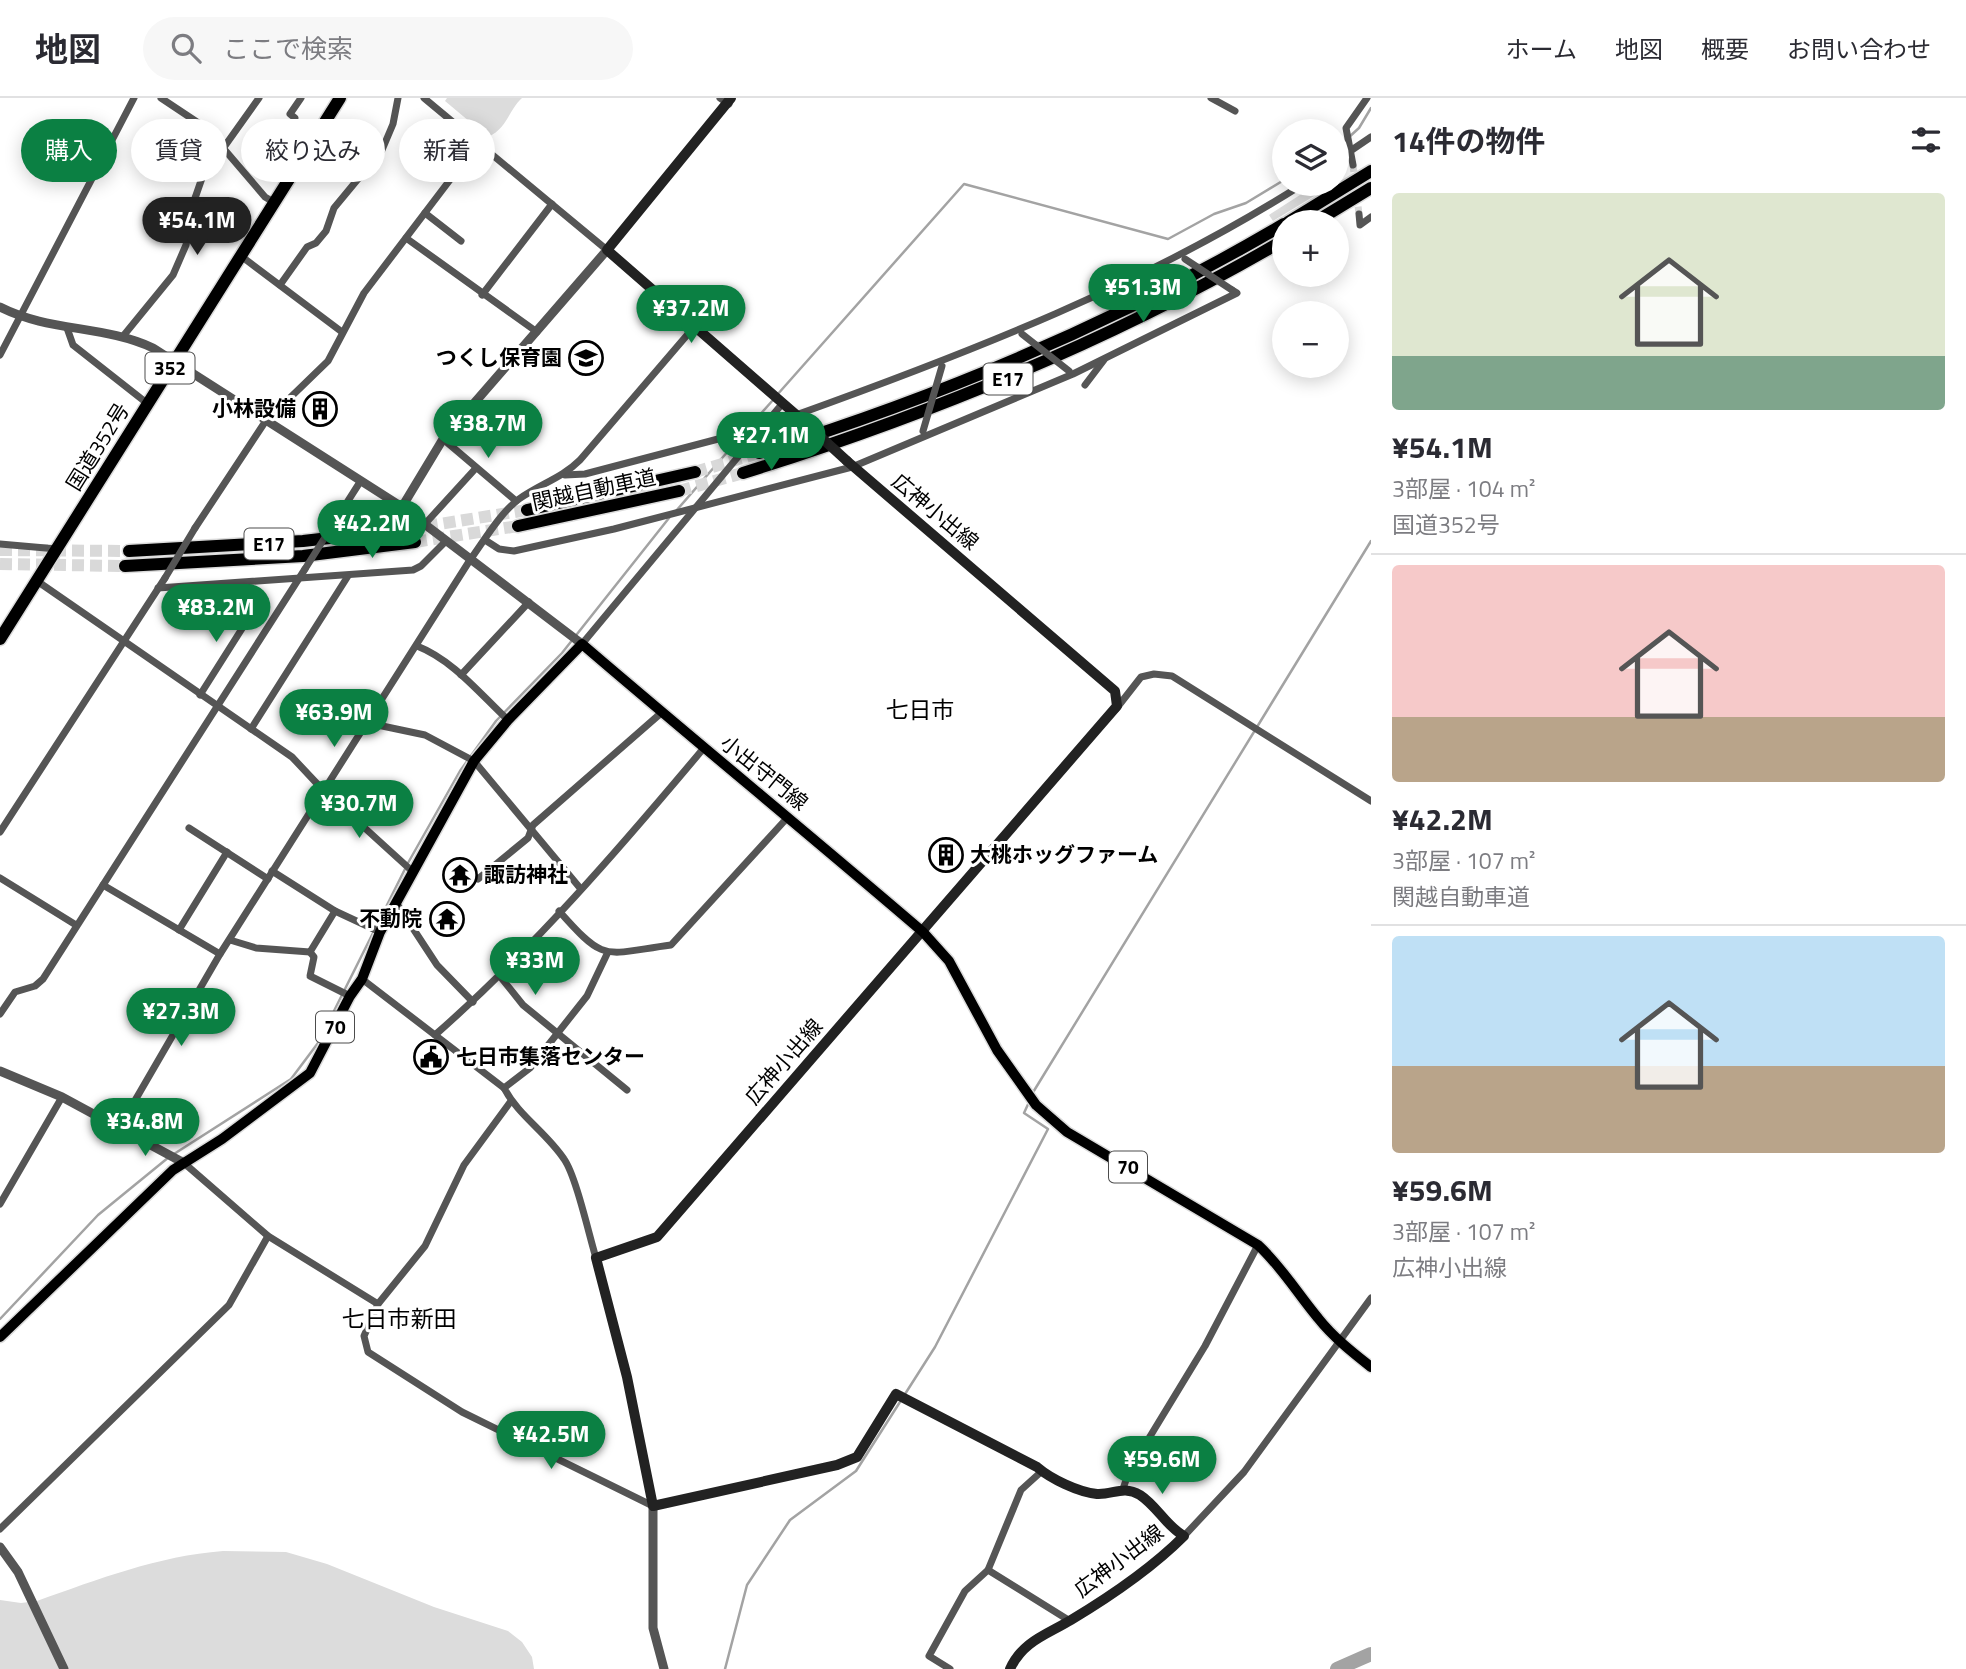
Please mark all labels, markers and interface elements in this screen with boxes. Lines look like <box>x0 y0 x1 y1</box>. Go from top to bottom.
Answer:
search box <box>143 17 633 80</box>
text: 地図 <box>35 24 101 74</box>
icon: search <box>167 29 205 67</box>
text: ここで検索 <box>223 29 353 68</box>
text: ホーム <box>1506 31 1577 67</box>
text: 地図 <box>1615 31 1663 67</box>
text: 概要 <box>1701 31 1749 67</box>
text: お問い合わせ <box>1787 31 1931 67</box>
text: 14件の物件 <box>1392 118 1546 164</box>
chip: 購入 <box>21 119 117 182</box>
chip: 賃貸 <box>131 119 227 182</box>
chip: 絞り込み <box>241 119 385 182</box>
chip: 新着 <box>399 119 495 182</box>
map controls <box>1272 119 1349 378</box>
button: layers <box>1272 119 1349 196</box>
icon: filters <box>1907 121 1945 159</box>
pin: ¥54.1M <box>140 198 254 257</box>
text: ¥54.1M <box>158 202 236 237</box>
button: + <box>1272 210 1349 287</box>
icon: home <box>1606 239 1732 365</box>
pin: ¥51.3M <box>1086 264 1200 324</box>
text: ¥51.3M <box>1104 269 1182 304</box>
pin: ¥37.2M <box>634 286 748 345</box>
text: ¥37.2M <box>652 290 730 325</box>
button: − <box>1272 301 1349 378</box>
school or university icon: つくし保育園 <box>567 339 605 377</box>
place label: つくし保育園 <box>436 341 562 373</box>
road number: 352 <box>146 352 194 384</box>
road number: E17 <box>984 364 1032 394</box>
building icon: 小林設備 <box>301 390 339 428</box>
place label: 小林設備 <box>212 392 296 424</box>
street label: 国道352号 <box>58 396 137 497</box>
pin: ¥38.7M <box>431 400 545 460</box>
text: ¥38.7M <box>449 405 527 440</box>
pin: ¥27.1M <box>714 412 828 472</box>
text: ¥27.1M <box>732 417 810 452</box>
text: ¥54.1M <box>1392 424 1493 470</box>
street label: 関越自動車道 <box>529 460 659 518</box>
street label: 広神小出線 <box>885 465 986 557</box>
text: 3部屋 · 104 m² <box>1392 471 1535 506</box>
pin: ¥42.2M <box>315 500 429 560</box>
text: ¥42.2M <box>333 505 411 540</box>
text: 国道352号 <box>1392 507 1500 542</box>
road number: E17 <box>244 528 294 560</box>
pin: ¥83.2M <box>159 584 273 644</box>
text: ¥83.2M <box>177 589 255 624</box>
icon: home <box>1606 611 1732 737</box>
pin: ¥63.9M <box>277 690 391 749</box>
district label: 七日市 <box>886 692 955 727</box>
text: ¥63.9M <box>295 694 373 729</box>
street label: 小出守門線 <box>714 727 815 818</box>
pin: ¥30.7M <box>302 780 416 840</box>
text: ¥30.7M <box>320 785 398 820</box>
text: ¥42.2M <box>1392 796 1493 842</box>
building icon: 大桃ホッグファーム <box>927 836 965 874</box>
place label: 大桃ホッグファーム <box>970 838 1158 870</box>
text: 3部屋 · 107 m² <box>1392 843 1535 878</box>
temple icon: 諏訪神社 <box>441 856 479 894</box>
place label: 諏訪神社 <box>484 858 568 890</box>
text: 関越自動車道 <box>1392 879 1530 914</box>
temple icon: 不動院 <box>428 900 466 938</box>
place label: 不動院 <box>359 902 422 934</box>
pin: ¥33M <box>494 937 576 997</box>
text: ¥33M <box>506 942 564 977</box>
icon: home <box>1606 982 1732 1108</box>
pin: ¥27.3M <box>124 988 238 1048</box>
text: ¥27.3M <box>142 993 220 1028</box>
street label: 広神小出線 <box>737 1011 830 1111</box>
road number: 70 <box>316 1012 354 1043</box>
public building icon: 七日市集落センター <box>412 1038 450 1076</box>
place label: 七日市集落センター <box>456 1040 645 1072</box>
pin: ¥34.8M <box>88 1098 202 1158</box>
text: ¥34.8M <box>106 1103 184 1138</box>
road number: 70 <box>1109 1152 1147 1182</box>
text: ¥59.6M <box>1392 1167 1493 1213</box>
text: 3部屋 · 107 m² <box>1392 1214 1535 1249</box>
text: 広神小出線 <box>1392 1250 1507 1285</box>
district label: 七日市新田 <box>342 1301 457 1336</box>
pin: ¥42.5M <box>494 1412 608 1471</box>
text: ¥42.5M <box>512 1416 590 1451</box>
pin: ¥59.6M <box>1105 1436 1219 1496</box>
text: ¥59.6M <box>1123 1441 1201 1476</box>
street label: 広神小出線 <box>1067 1516 1170 1605</box>

